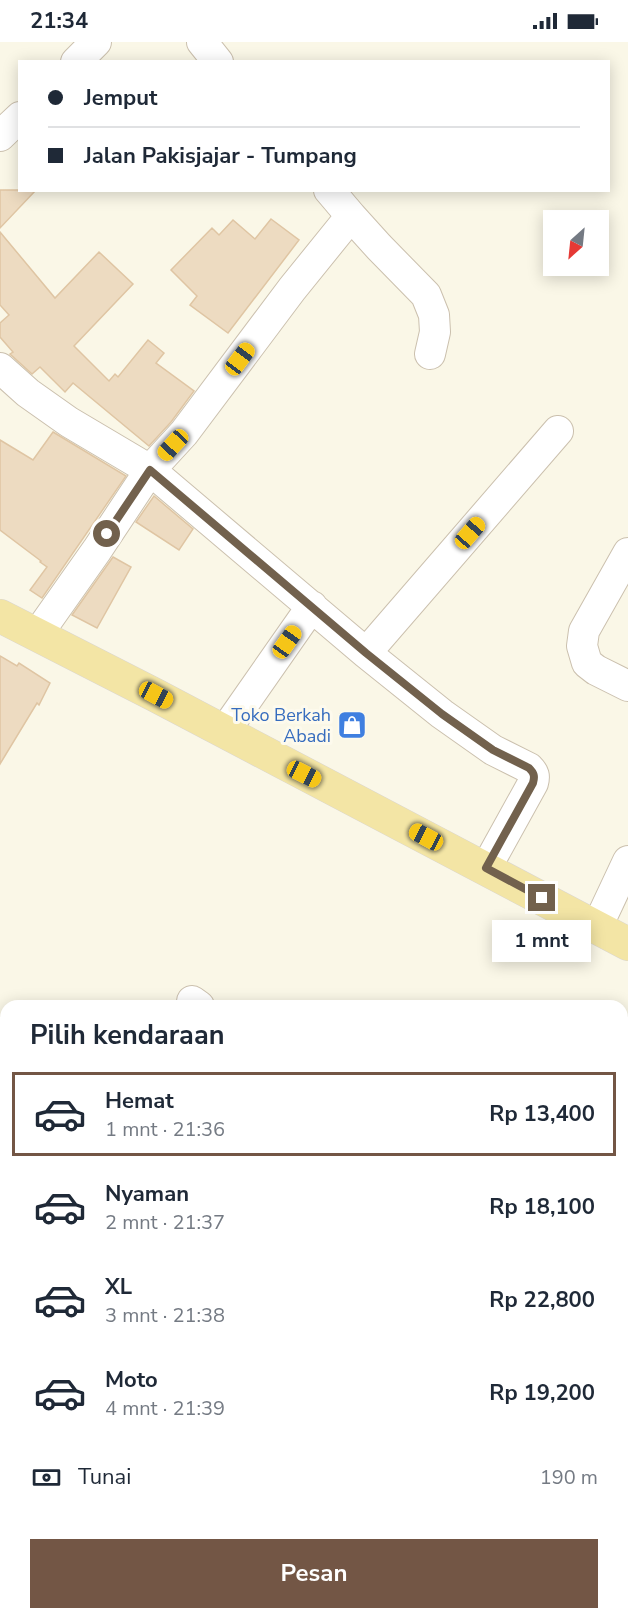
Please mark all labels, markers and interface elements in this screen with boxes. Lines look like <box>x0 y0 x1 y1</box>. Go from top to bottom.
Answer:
text: 21:34 <box>30 6 88 36</box>
text: Jemput <box>84 83 157 113</box>
text: Jalan Pakisjajar - Tumpang <box>84 141 357 171</box>
north arrow <box>543 210 609 276</box>
map controls <box>543 210 609 276</box>
car <box>222 339 258 379</box>
car <box>154 426 192 464</box>
car <box>451 514 489 552</box>
route start <box>93 520 120 547</box>
car <box>269 622 305 662</box>
car <box>136 679 176 711</box>
place label: Toko Berkah Abadi <box>231 703 331 748</box>
shop icon: Toko Berkah Abadi <box>336 709 368 741</box>
car <box>284 758 324 790</box>
car <box>406 821 446 853</box>
route end <box>528 884 555 911</box>
callout: 1 mnt <box>492 919 592 961</box>
text: 1 mnt <box>514 927 569 954</box>
text: Pilih kendaraan <box>30 1017 224 1054</box>
text: Hemat <box>105 1086 174 1116</box>
icon: car <box>33 1087 87 1141</box>
text: Rp 13,400 <box>489 1099 595 1129</box>
text: 1 mnt · 21:36 <box>105 1116 225 1143</box>
text: Nyaman <box>105 1179 189 1209</box>
icon: car <box>33 1180 87 1234</box>
text: Rp 18,100 <box>489 1192 595 1222</box>
text: 2 mnt · 21:37 <box>105 1209 225 1236</box>
text: XL <box>105 1272 132 1302</box>
icon: car <box>33 1273 87 1327</box>
text: Rp 22,800 <box>489 1285 595 1315</box>
text: 3 mnt · 21:38 <box>105 1302 225 1329</box>
text: Moto <box>105 1365 158 1395</box>
icon: car <box>33 1366 87 1420</box>
text: Rp 19,200 <box>489 1378 595 1408</box>
text: 4 mnt · 21:39 <box>105 1395 225 1422</box>
icon: cash <box>30 1461 63 1494</box>
text: Tunai <box>78 1462 131 1492</box>
text: 190 m <box>540 1464 598 1491</box>
button: Pesan <box>30 1539 598 1608</box>

